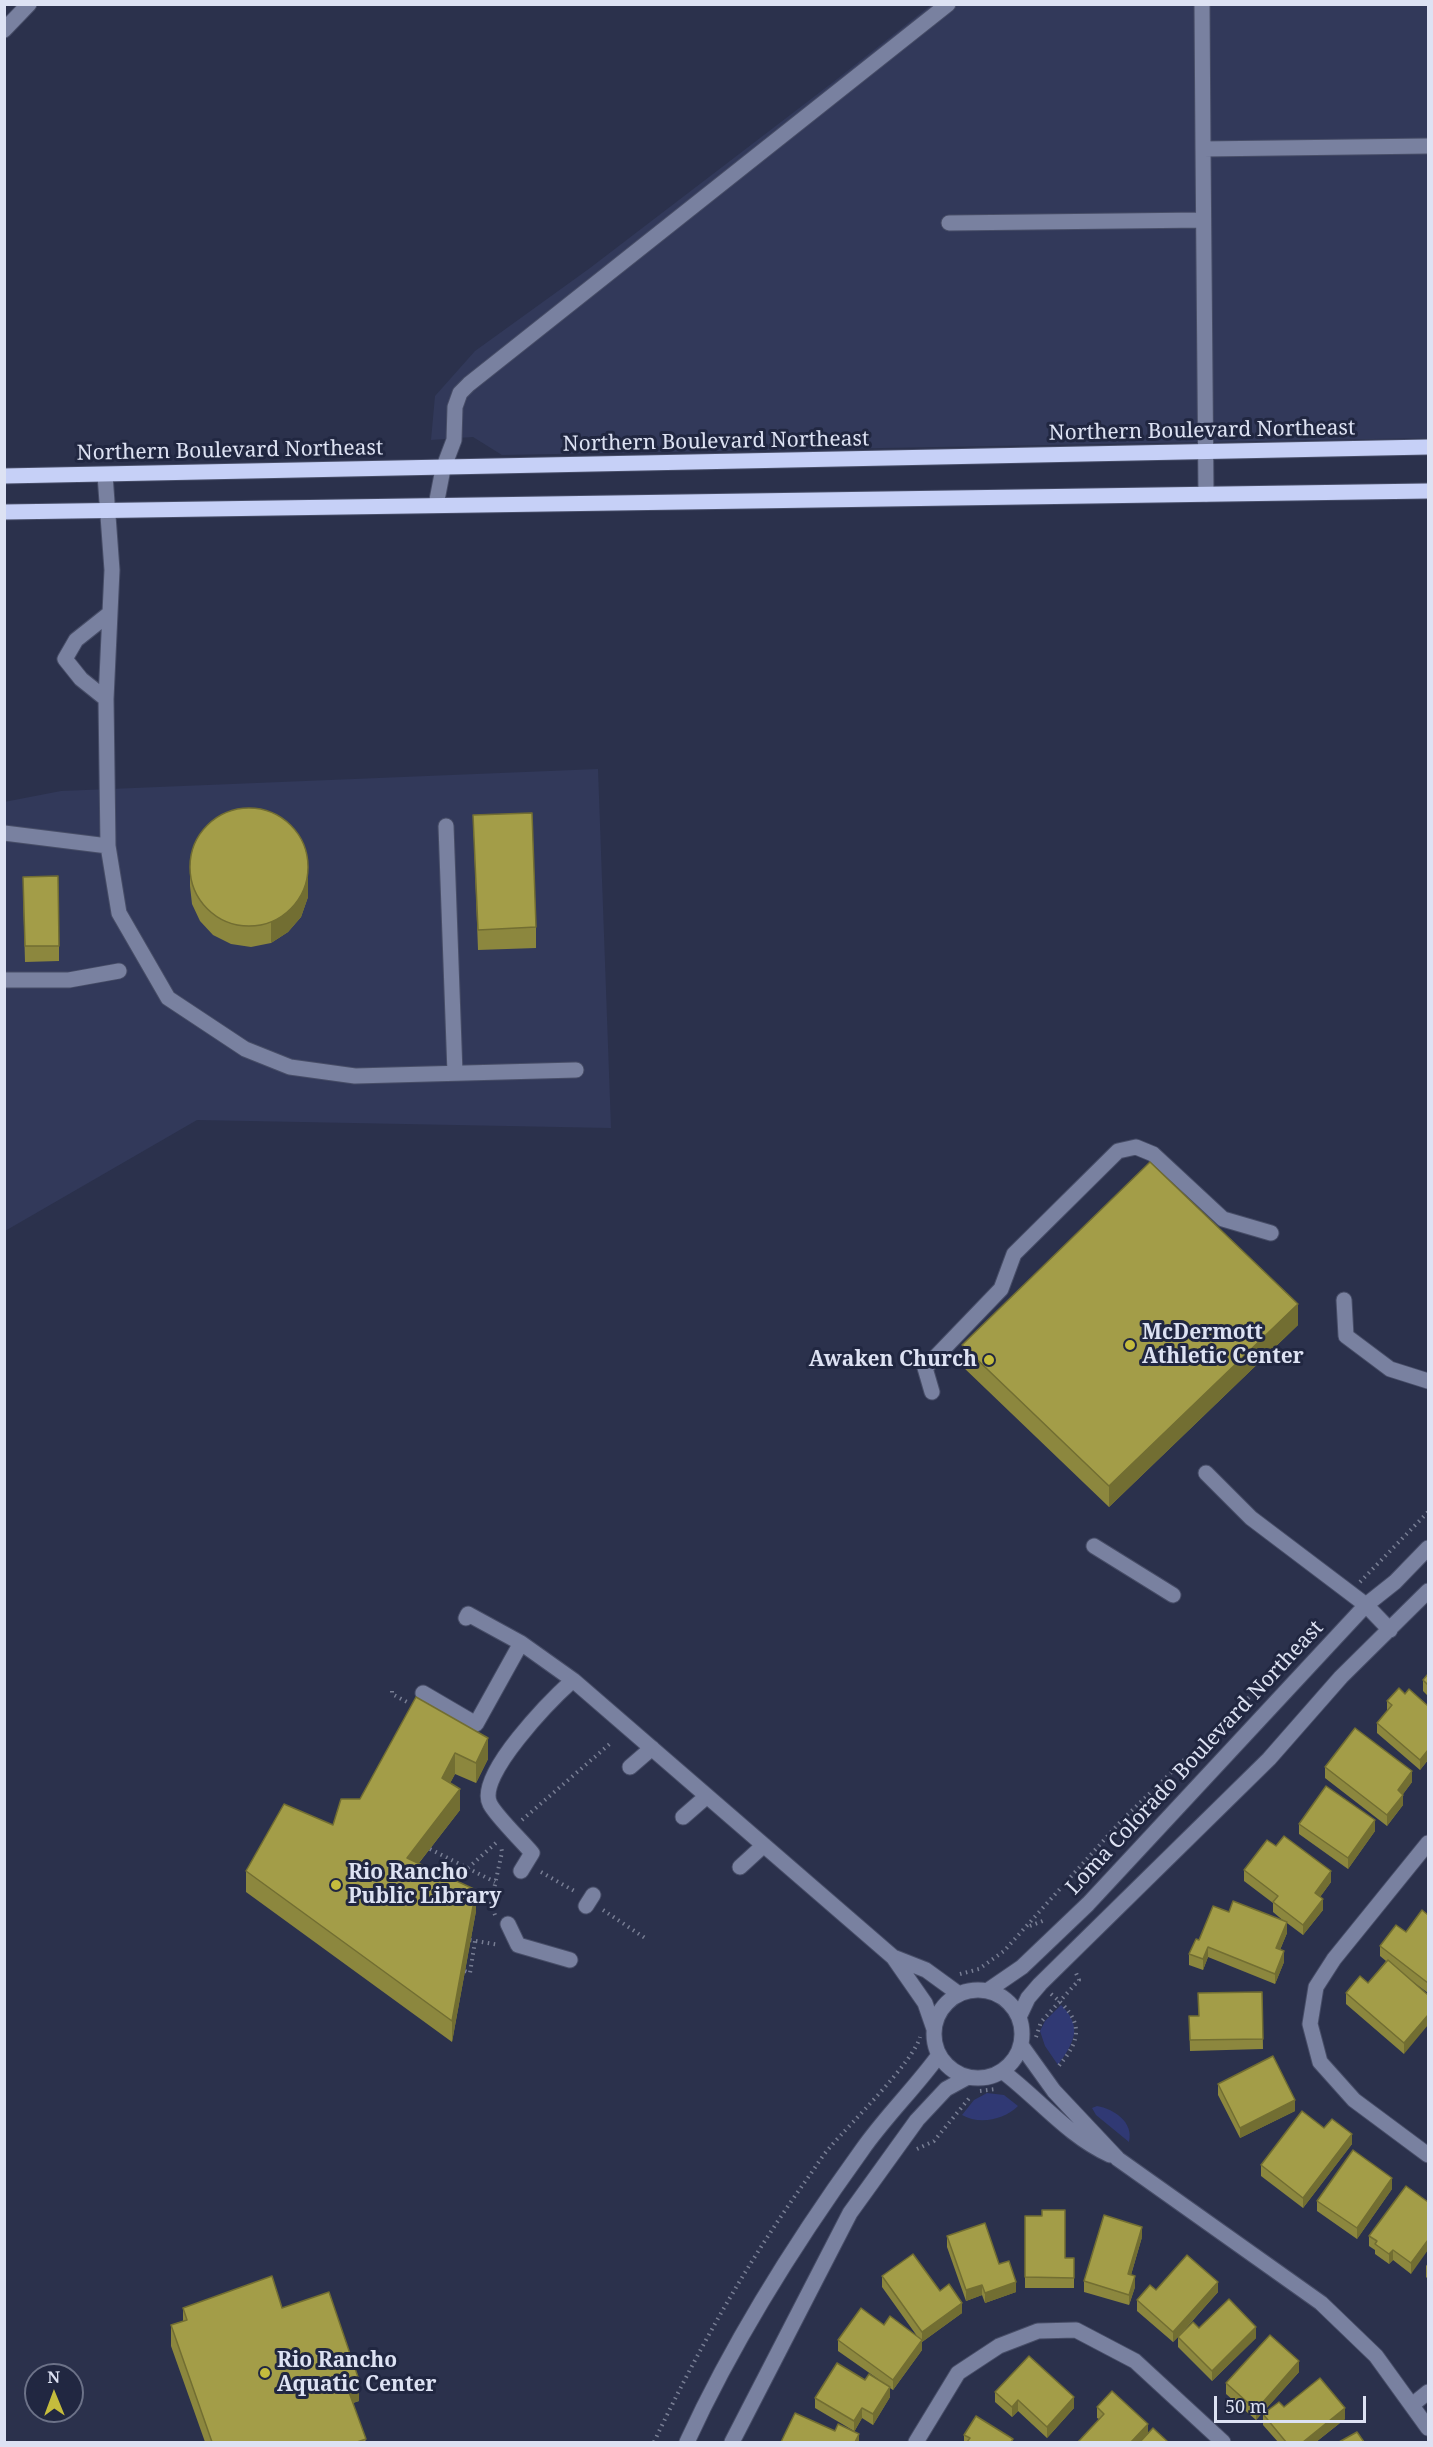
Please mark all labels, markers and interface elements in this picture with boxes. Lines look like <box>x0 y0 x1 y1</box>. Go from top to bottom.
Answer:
street label: Northern Boulevard Northeast <box>1048 416 1356 446</box>
street label: Northern Boulevard Northeast <box>562 427 870 457</box>
street label: Northern Boulevard Northeast <box>76 436 384 466</box>
place label: McDermott Athletic Center <box>1142 1320 1304 1370</box>
marker: McDermott Athletic Center <box>1123 1338 1137 1352</box>
place label: Awaken Church <box>809 1347 977 1373</box>
marker: Awaken Church <box>982 1353 996 1367</box>
street label: Loma Colorado Boulevard Northeast <box>1061 1616 1329 1900</box>
place label: Rio Rancho Public Library <box>348 1860 501 1910</box>
marker: Rio Rancho Public Library <box>329 1878 343 1892</box>
place label: Rio Rancho Aquatic Center <box>277 2348 437 2398</box>
north arrow <box>24 2363 84 2423</box>
text: N <box>47 2366 60 2388</box>
marker: Rio Rancho Aquatic Center <box>258 2366 272 2380</box>
scale bar <box>1217 2384 1368 2422</box>
text: 50 m <box>1225 2394 1267 2418</box>

